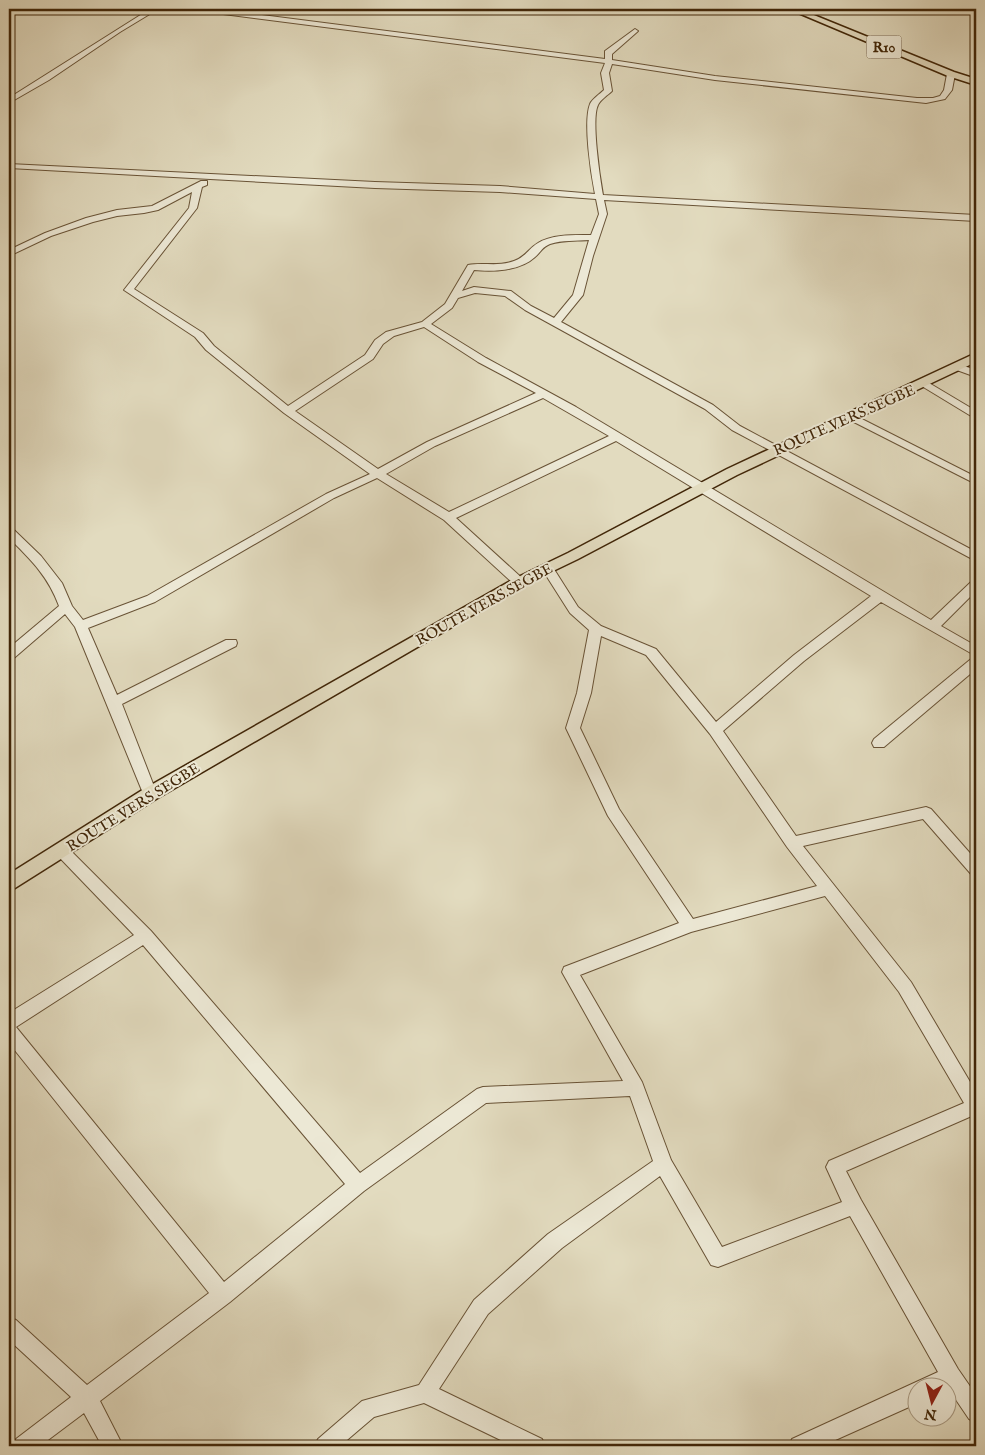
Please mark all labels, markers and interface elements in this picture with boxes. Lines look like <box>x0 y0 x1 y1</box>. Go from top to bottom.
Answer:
road number: R10 <box>866 36 902 58</box>
street label: ROUTE VERS SEGBE <box>770 381 918 460</box>
street label: ROUTE VERS SEGBE <box>412 559 556 650</box>
street label: ROUTE VERS SEGBE <box>63 759 203 856</box>
north arrow <box>908 1378 958 1428</box>
text: N <box>923 1404 939 1424</box>

